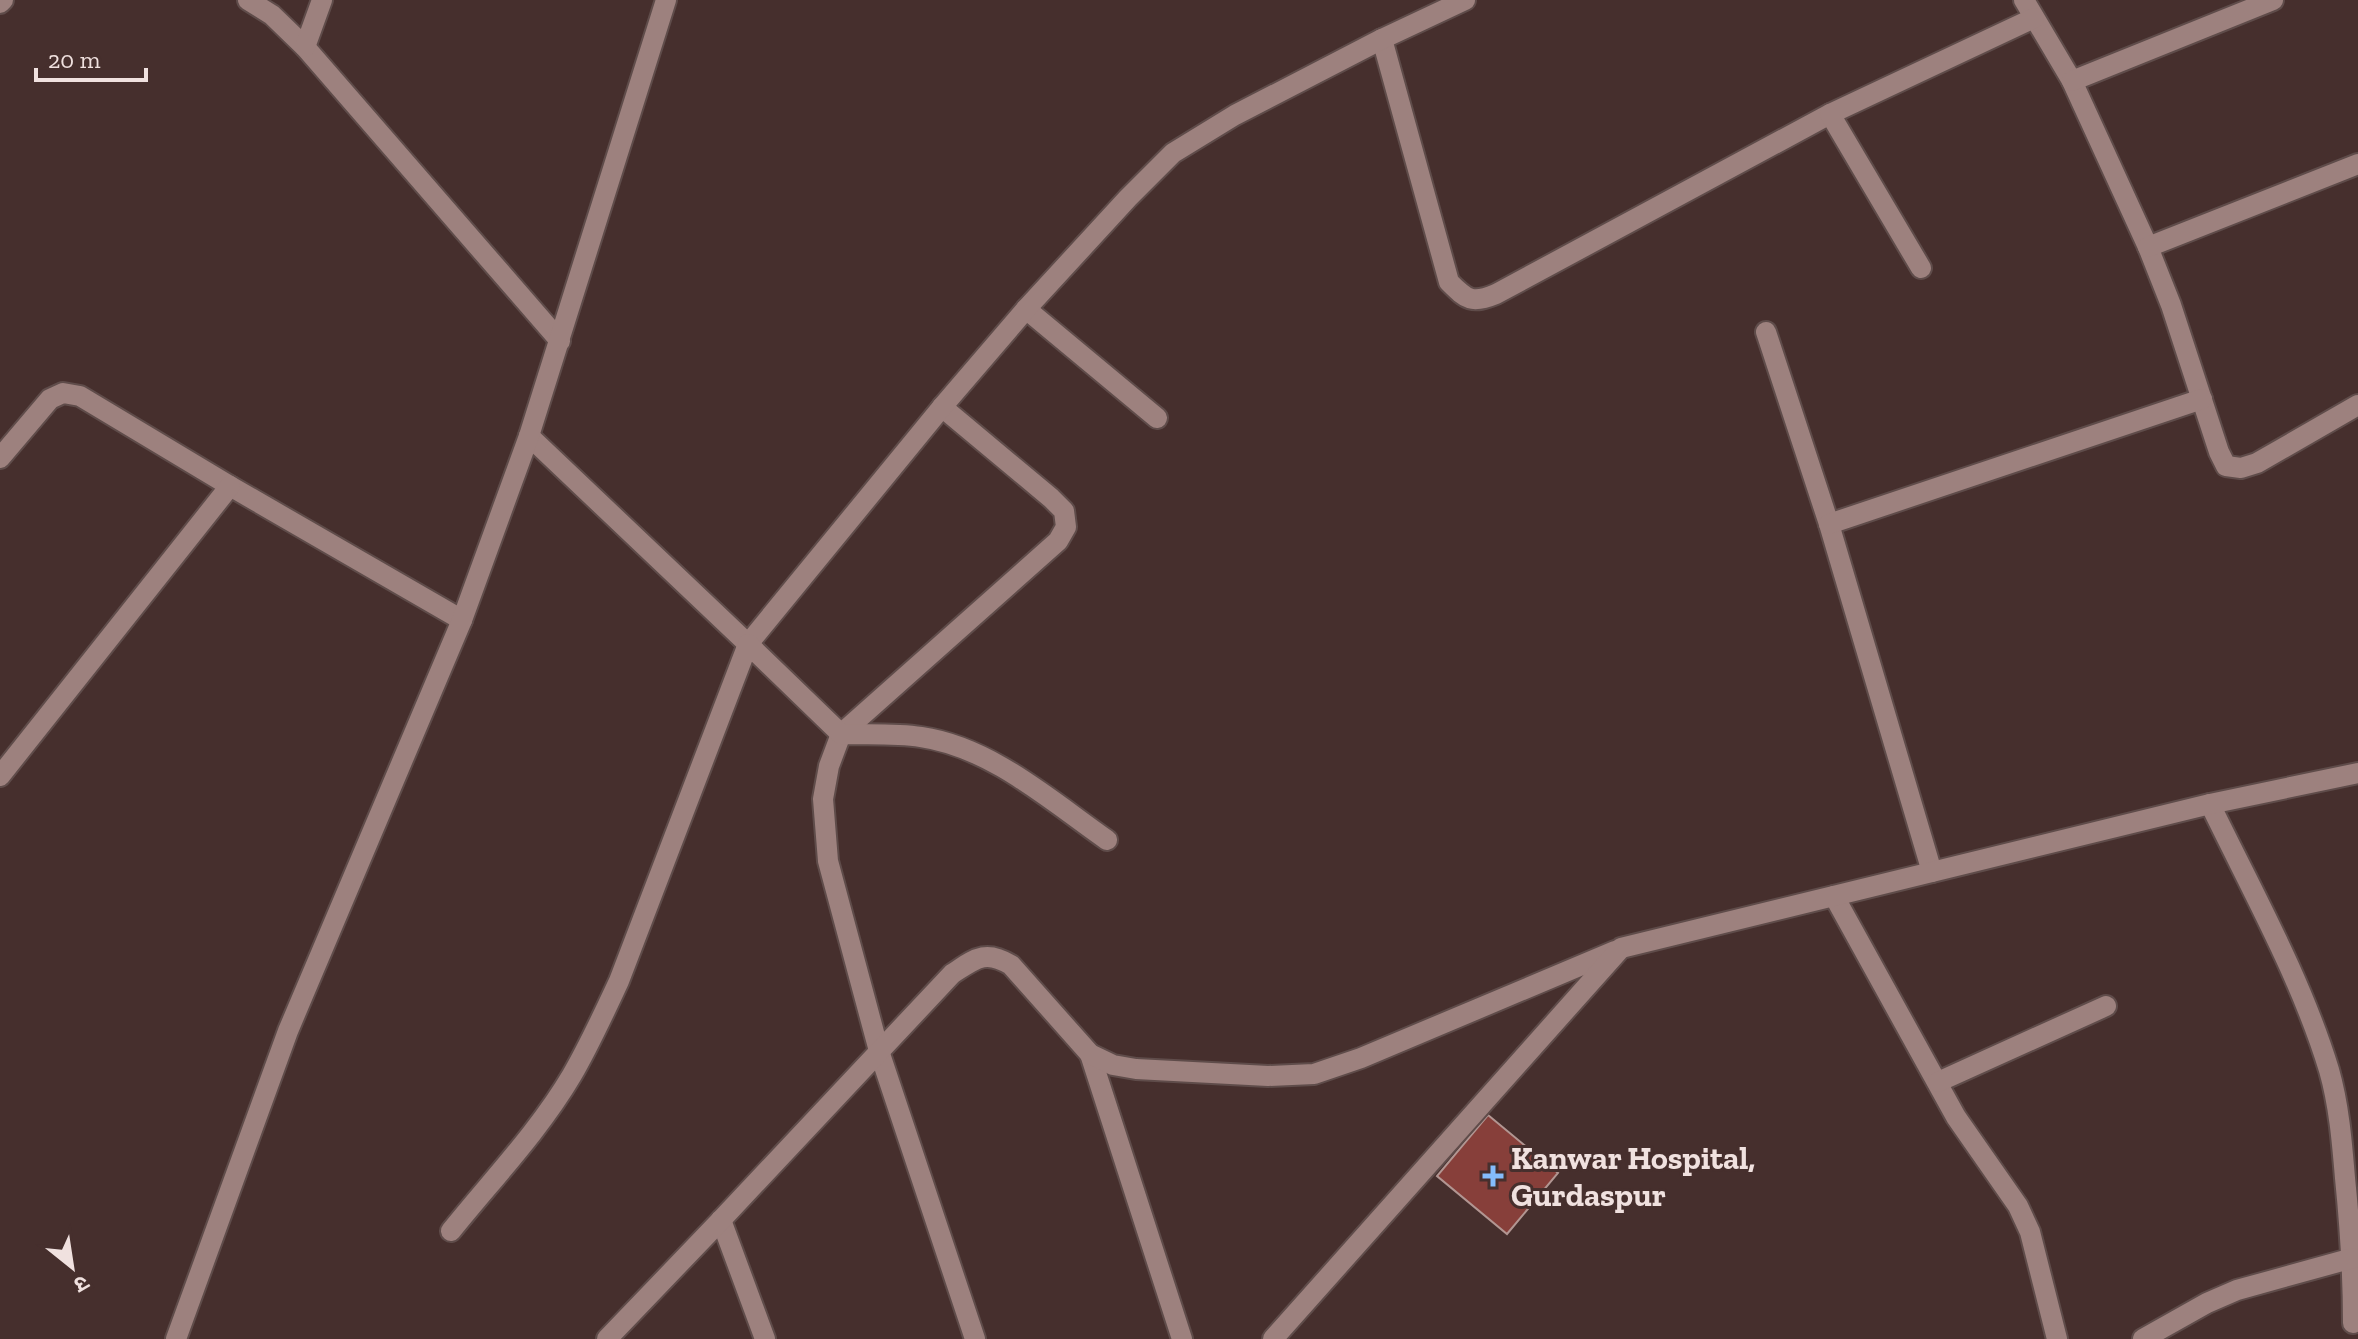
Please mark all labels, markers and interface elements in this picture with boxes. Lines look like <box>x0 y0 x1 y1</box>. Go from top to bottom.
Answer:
scale bar <box>36 32 146 82</box>
text: 20 m <box>48 45 101 74</box>
place label: Kanwar Hospital, Gurdaspur <box>1511 1139 1755 1214</box>
marker: Kanwar Hospital, Gurdaspur <box>1482 1165 1504 1187</box>
north arrow <box>32 1227 112 1307</box>
text: उ <box>68 1269 94 1299</box>

